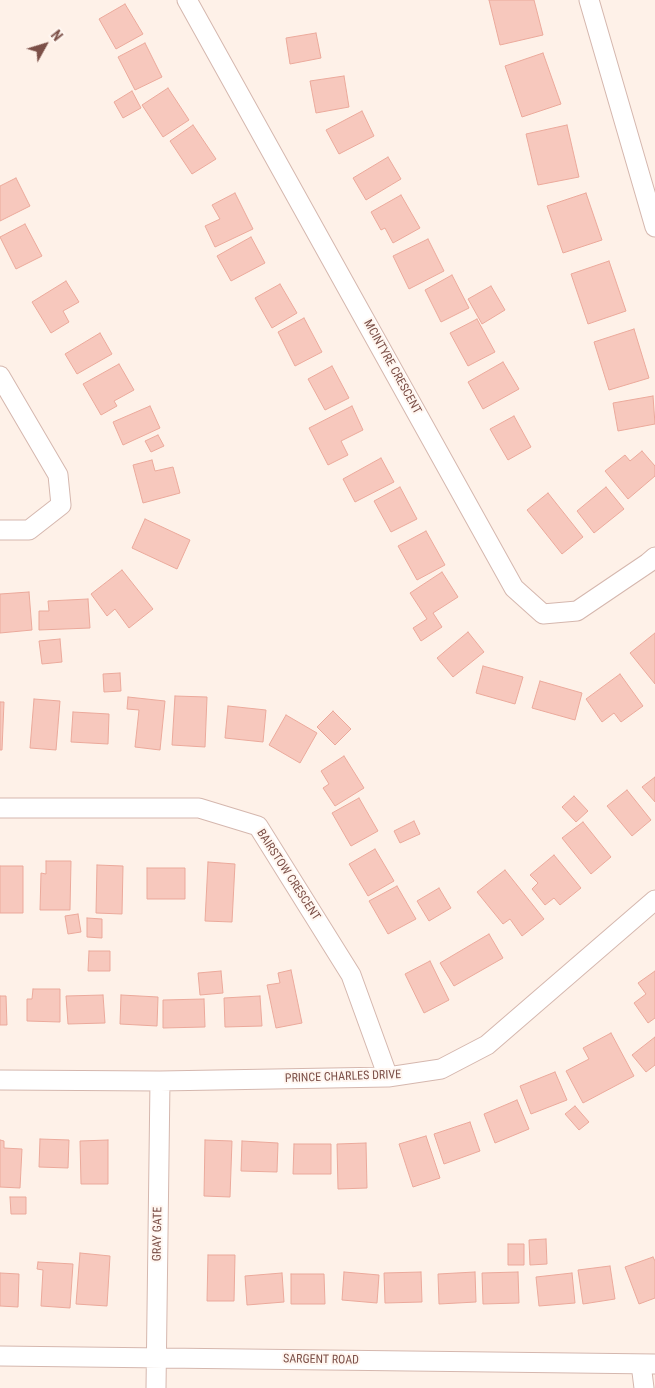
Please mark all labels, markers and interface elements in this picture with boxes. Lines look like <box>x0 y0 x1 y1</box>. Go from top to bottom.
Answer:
north arrow <box>20 20 70 70</box>
text: N <box>48 27 66 44</box>
street label: MCINTYRE CRESCENT <box>360 317 424 417</box>
street label: BAIRSTOW CRESCENT <box>253 827 323 923</box>
street label: PRINCE CHARLES DRIVE <box>285 1068 401 1086</box>
street label: GRAY GATE <box>150 1207 166 1261</box>
street label: SARGENT ROAD <box>283 1352 359 1368</box>

